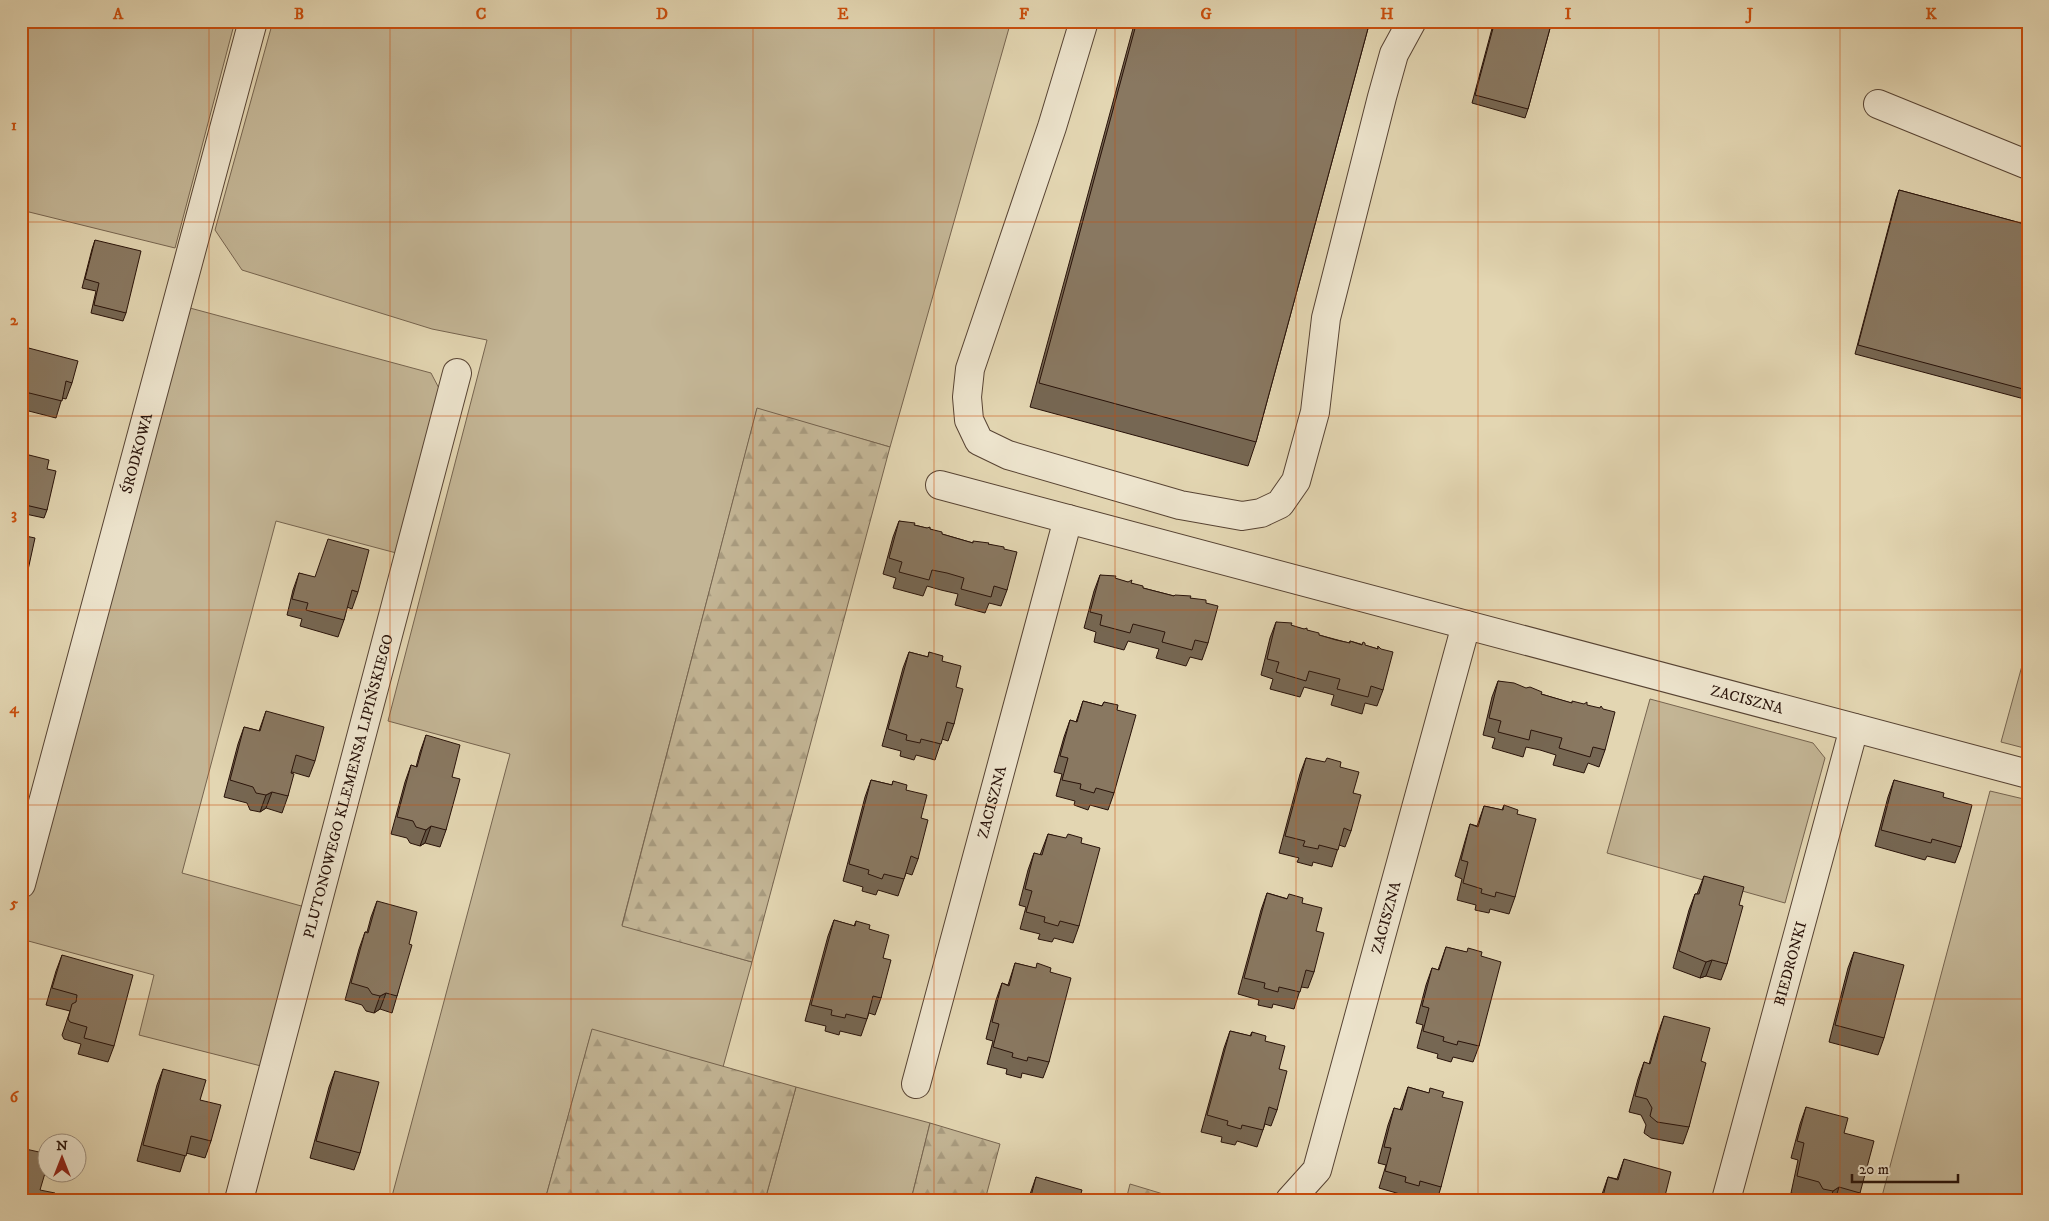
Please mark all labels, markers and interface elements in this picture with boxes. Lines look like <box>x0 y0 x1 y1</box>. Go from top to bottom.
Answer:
text: A <box>112 4 124 24</box>
text: B <box>294 4 304 24</box>
text: C <box>476 4 486 24</box>
text: D <box>656 4 668 24</box>
text: E <box>837 4 849 24</box>
text: F <box>1019 4 1029 24</box>
text: G <box>1200 4 1212 24</box>
text: H <box>1380 4 1394 24</box>
text: I <box>1565 4 1572 24</box>
text: J <box>1745 4 1754 24</box>
text: K <box>1925 4 1937 24</box>
text: 1 <box>11 115 17 135</box>
text: 2 <box>10 310 19 330</box>
street label: ŚRODKOWA <box>116 410 157 496</box>
text: 3 <box>11 504 17 524</box>
street label: PLUTONOWEGO KLEMENSA LIPIŃSKIEGO <box>299 632 397 940</box>
street label: ZACISZNA <box>1709 681 1786 718</box>
text: 4 <box>8 698 19 718</box>
street label: ZACISZNA <box>973 763 1011 840</box>
street label: ZACISZNA <box>1367 879 1405 956</box>
text: 5 <box>9 893 18 913</box>
street label: BIEDRONKI <box>1770 919 1811 1008</box>
text: 6 <box>10 1087 20 1107</box>
north arrow <box>38 1134 88 1184</box>
text: N <box>56 1137 68 1155</box>
scale bar <box>1852 1151 1958 1183</box>
text: 20 m <box>1859 1160 1889 1179</box>

